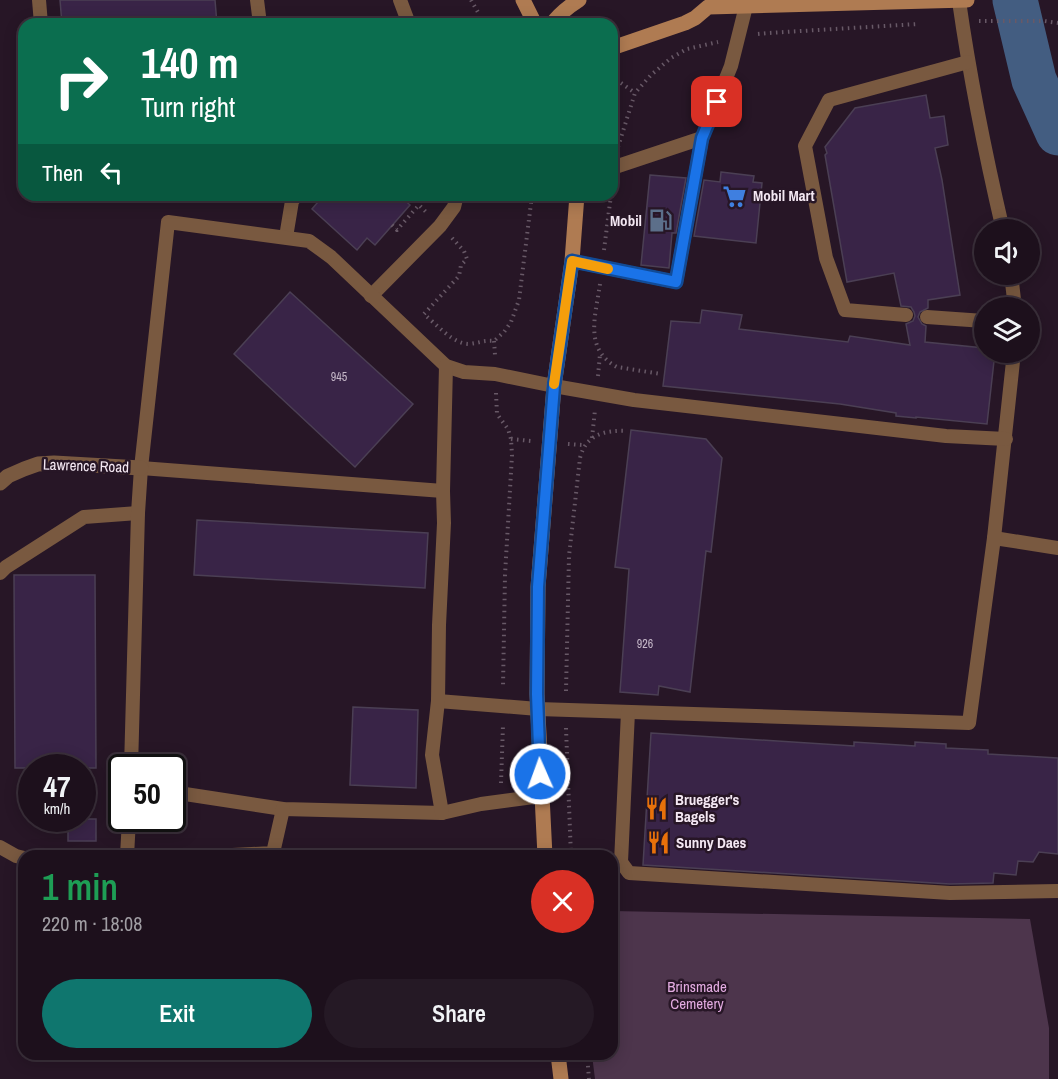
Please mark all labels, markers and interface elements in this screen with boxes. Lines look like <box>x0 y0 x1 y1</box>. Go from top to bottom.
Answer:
text: 140 m <box>141 35 239 91</box>
icon: right <box>42 42 120 120</box>
pin <box>691 76 742 127</box>
icon: arrive <box>700 85 733 118</box>
text: Turn right <box>141 89 235 125</box>
icon: left <box>95 156 128 189</box>
text: Then <box>42 158 83 188</box>
supermarket icon: Mobil Mart <box>722 183 748 209</box>
place label: Mobil Mart <box>753 185 815 206</box>
fuel station icon: Mobil <box>647 208 673 234</box>
place label: Mobil <box>610 210 642 231</box>
map controls <box>974 219 1040 363</box>
button: sound <box>974 219 1040 285</box>
button: layers <box>974 297 1040 363</box>
house number: 945 <box>331 369 348 385</box>
street label: Lawrence Road <box>43 454 129 477</box>
house number: 926 <box>637 636 653 652</box>
position arrow <box>508 742 572 806</box>
speed limit sign: 50 <box>108 754 186 832</box>
text: 47 <box>43 766 71 806</box>
place label: Bruegger's Bagels <box>675 789 740 827</box>
restaurant icon: Bruegger's Bagels <box>644 796 670 822</box>
text: km/h <box>44 798 70 819</box>
restaurant icon: Sunny Daes <box>645 830 671 856</box>
place label: Sunny Daes <box>676 832 747 853</box>
text: 1 min <box>42 863 118 911</box>
button: close <box>531 870 594 933</box>
text: 220 m · 18:08 <box>42 910 142 937</box>
park label: Brinsmade Cemetery <box>667 976 727 1014</box>
button: Exit <box>42 979 312 1048</box>
button: Share <box>324 979 594 1048</box>

